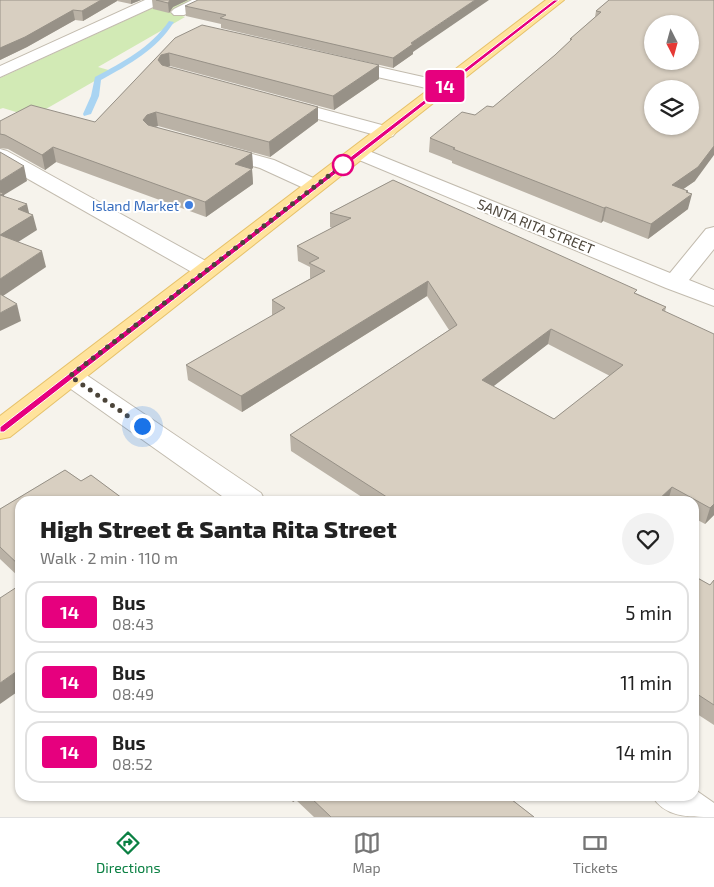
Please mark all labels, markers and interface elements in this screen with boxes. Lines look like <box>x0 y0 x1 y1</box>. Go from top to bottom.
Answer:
north arrow <box>644 15 699 70</box>
map controls <box>644 15 699 135</box>
line badge: 14 <box>422 70 468 102</box>
text: 14 <box>435 75 455 97</box>
button: layers <box>644 80 699 135</box>
unlabelled marker <box>332 154 354 176</box>
street label: SANTA RITA STREET <box>475 195 597 257</box>
place label: Island Market <box>92 197 179 214</box>
marker: Island Market <box>183 199 195 211</box>
your location <box>130 414 155 439</box>
button: heart <box>622 513 674 565</box>
text: High Street & Santa Rita Street <box>40 514 397 543</box>
text: Walk · 2 min · 110 m <box>40 548 178 567</box>
text: Bus <box>112 591 146 614</box>
text: 14 <box>60 601 79 623</box>
text: 5 min <box>625 601 672 624</box>
text: 08:43 <box>112 614 154 633</box>
text: Bus <box>112 661 146 684</box>
text: 14 <box>60 671 79 693</box>
text: 11 min <box>620 671 672 694</box>
text: 08:49 <box>112 684 154 703</box>
text: Bus <box>112 731 146 754</box>
text: 14 <box>60 741 79 763</box>
text: 14 min <box>616 741 672 764</box>
text: 08:52 <box>112 754 153 773</box>
tab: Directions <box>96 829 161 876</box>
tab: Map <box>353 829 381 876</box>
tab: Tickets <box>573 829 618 876</box>

